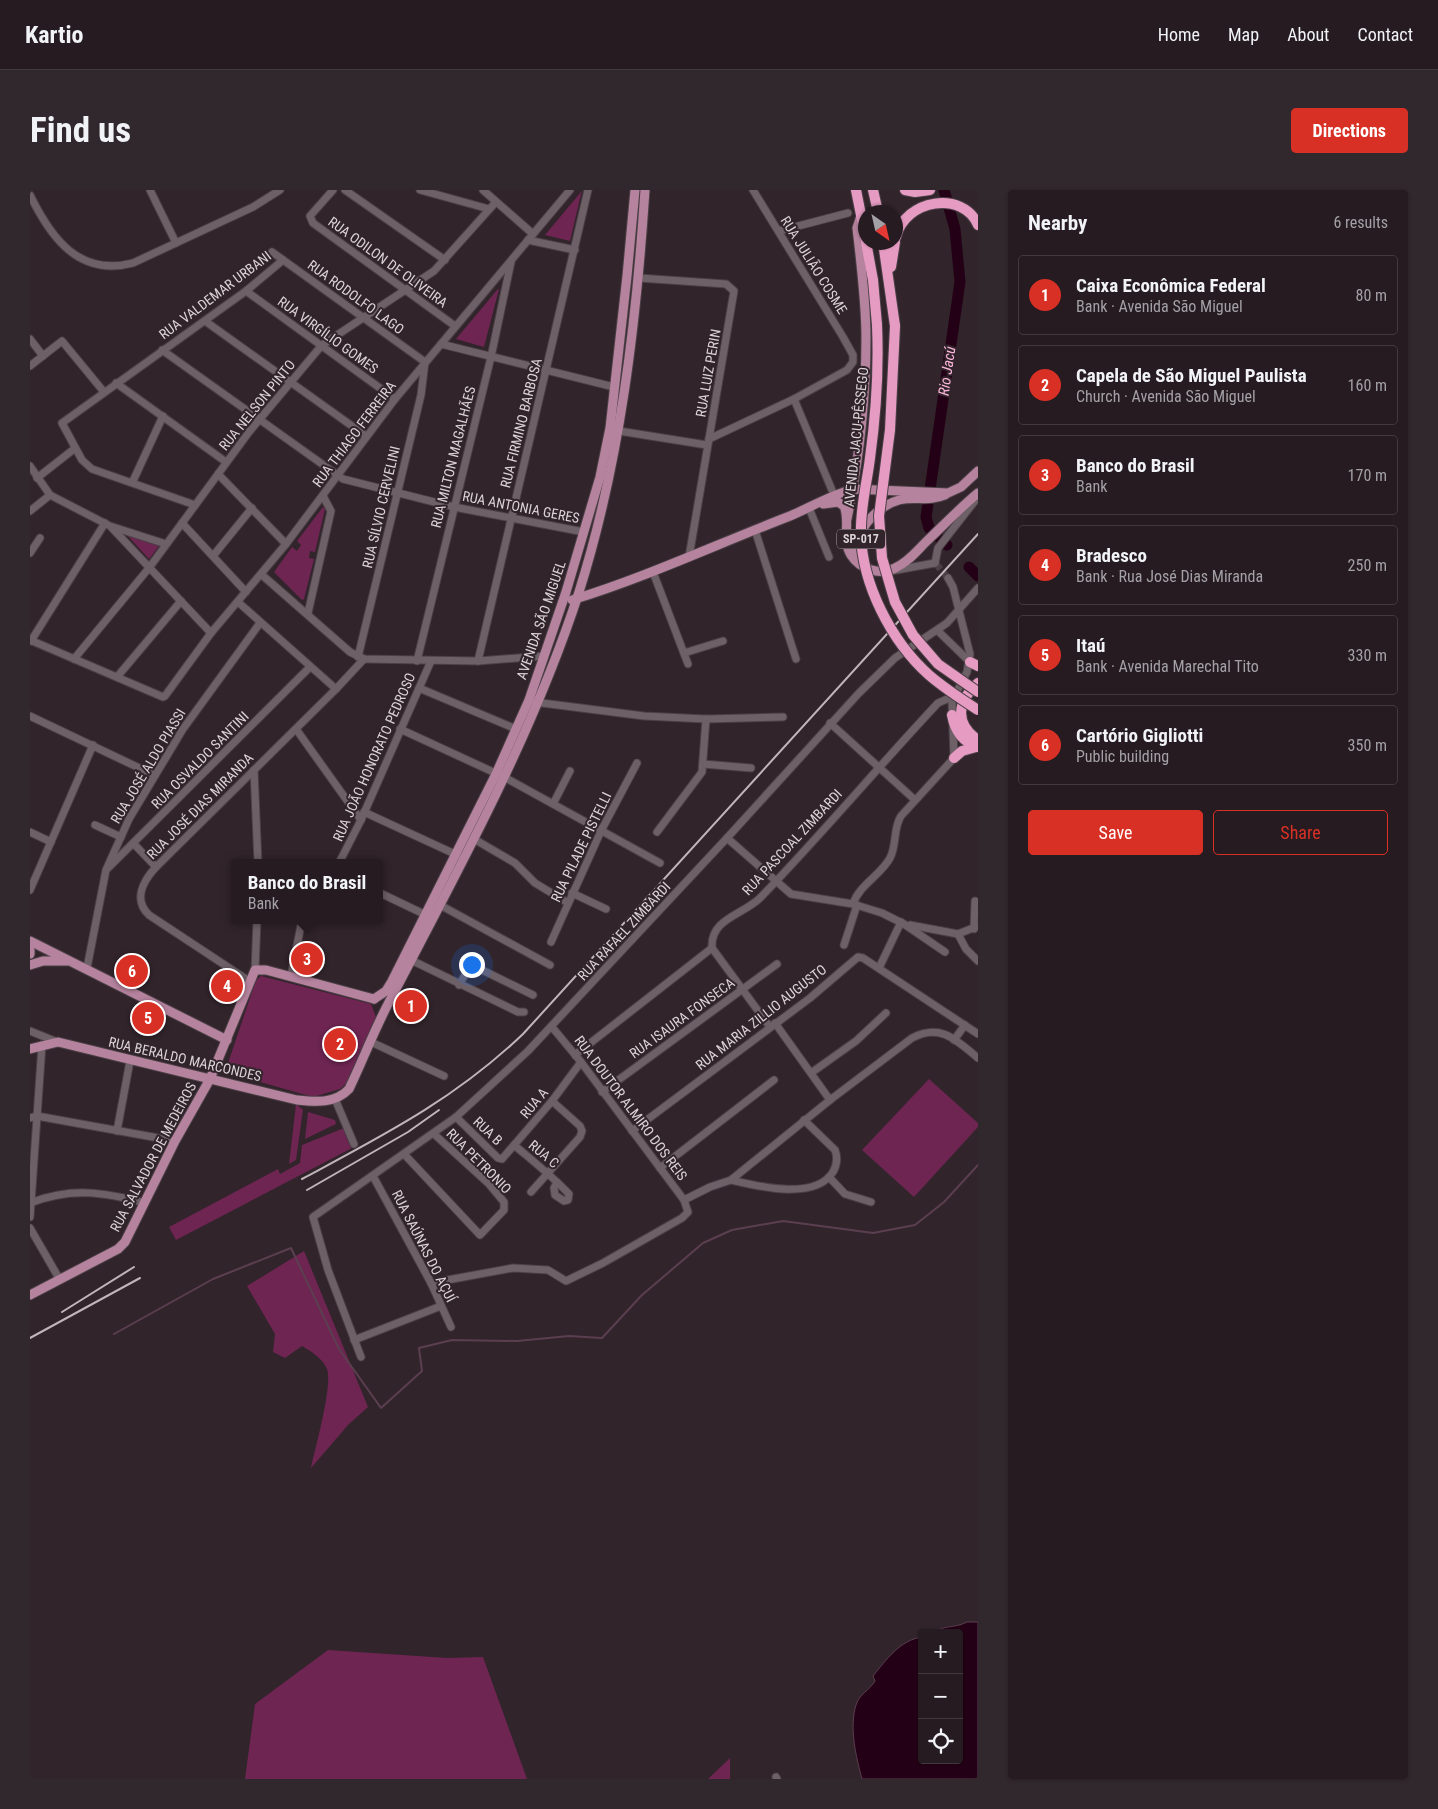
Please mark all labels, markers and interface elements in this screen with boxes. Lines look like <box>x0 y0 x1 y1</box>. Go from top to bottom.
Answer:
text: Kartio <box>25 21 83 49</box>
text: Home <box>1158 24 1200 45</box>
text: Map <box>1228 24 1259 45</box>
text: About <box>1287 24 1329 45</box>
text: Contact <box>1357 24 1413 45</box>
button: Directions <box>1291 108 1408 153</box>
text: Find us <box>30 110 131 151</box>
north arrow <box>858 205 903 250</box>
text: Nearby <box>1028 211 1087 235</box>
street label: RUA ODILON DE OLIVEIRA <box>325 213 451 311</box>
street label: RUA JULIÃO COSME <box>778 213 851 317</box>
text: 6 results <box>1333 213 1388 232</box>
street label: RUA VALDEMAR URBANI <box>156 248 274 342</box>
street label: RUA RODOLFO LAGO <box>305 257 407 337</box>
text: Caixa Econômica Federal <box>1076 274 1266 297</box>
text: 1 <box>1041 286 1049 305</box>
text: 80 m <box>1355 286 1387 305</box>
street label: RUA VIRGÍLIO GOMES <box>275 292 382 377</box>
text: Bank · Avenida São Miguel <box>1076 297 1243 316</box>
street label: RUA LUIZ PERIN <box>692 328 724 418</box>
water label: Rio Jacú <box>935 345 959 397</box>
street label: RUA NELSON PINTO <box>216 357 298 453</box>
street label: RUA FIRMINO BARBOSA <box>497 357 545 489</box>
text: Capela de São Miguel Paulista <box>1076 364 1307 387</box>
street label: AVENIDA JACU-PÊSSEGO <box>840 366 871 508</box>
text: 2 <box>1041 376 1049 395</box>
text: 160 m <box>1348 376 1387 395</box>
street label: RUA THIAGO FERREIRA <box>309 378 399 490</box>
street label: RUA MILTON MAGALHÃES <box>427 384 478 530</box>
text: Church · Avenida São Miguel <box>1076 387 1256 406</box>
street label: RUA SÍLVIO CERVELINI <box>358 444 403 570</box>
text: Banco do Brasil <box>1076 454 1195 477</box>
text: 3 <box>1041 466 1049 485</box>
text: 170 m <box>1348 466 1387 485</box>
text: Bank <box>1076 477 1107 496</box>
street label: RUA ANTONIA GERES <box>461 488 581 526</box>
road number: SP-017 <box>837 529 885 548</box>
text: Bradesco <box>1076 544 1147 567</box>
text: 4 <box>1041 556 1049 575</box>
text: 250 m <box>1348 556 1387 575</box>
street label: AVENIDA SÃO MIGUEL <box>512 558 569 681</box>
text: Bank · Rua José Dias Miranda <box>1076 567 1263 586</box>
text: Itaú <box>1076 634 1105 657</box>
text: 5 <box>1041 646 1049 665</box>
text: 330 m <box>1348 646 1387 665</box>
text: Bank · Avenida Marechal Tito <box>1076 657 1259 676</box>
street label: RUA JOÃO HONORATO PEDROSO <box>329 670 418 844</box>
street label: RUA JOSÉ ALDO PIASSI <box>107 705 189 826</box>
street label: RUA OSVALDO SANTINI <box>148 708 252 812</box>
text: Cartório Gigliotti <box>1076 724 1203 747</box>
text: 6 <box>1041 736 1049 755</box>
text: 350 m <box>1348 736 1387 755</box>
text: Public building <box>1076 747 1169 766</box>
street label: RUA JOSÉ DIAS MIRANDA <box>143 749 256 862</box>
street label: RUA PASCOAL ZIMBARDI <box>739 786 845 898</box>
street label: RUA PILADE PISTELLI <box>547 789 615 905</box>
button: Save <box>1028 810 1203 855</box>
button: Share <box>1213 810 1388 855</box>
popup <box>231 859 383 924</box>
text: Banco do Brasil <box>248 871 366 894</box>
street label: RUA RAFAEL ZIMBARDI <box>574 879 674 983</box>
text: Bank <box>248 894 279 913</box>
pin: 3 <box>291 940 323 978</box>
pin: 6 <box>116 952 148 990</box>
your location <box>459 952 485 978</box>
street label: RUA MARIA ZILLIO AUGUSTO <box>692 961 830 1073</box>
pin: 4 <box>211 967 243 1005</box>
street label: RUA ISAURA FONSECA <box>626 975 738 1061</box>
pin: 1 <box>395 987 427 1025</box>
pin: 5 <box>132 999 164 1037</box>
pin: 2 <box>324 1025 356 1063</box>
street label: RUA DOUTOR ALMIRO DOS REIS <box>571 1033 691 1183</box>
street label: RUA BERALDO MARCONDES <box>107 1034 263 1084</box>
street label: RUA SALVADOR DE MEDEIROS <box>107 1080 199 1234</box>
street label: RUA A <box>517 1085 551 1121</box>
street label: RUA B <box>470 1113 506 1149</box>
street label: RUA PETRONIO <box>443 1125 515 1197</box>
street label: RUA C <box>526 1137 562 1171</box>
street label: RUA SAÚNAS DO AÇUÍ <box>389 1187 460 1305</box>
map controls <box>918 1629 963 1764</box>
button: + <box>918 1629 963 1674</box>
button: − <box>918 1674 963 1719</box>
button: locate <box>918 1719 963 1764</box>

